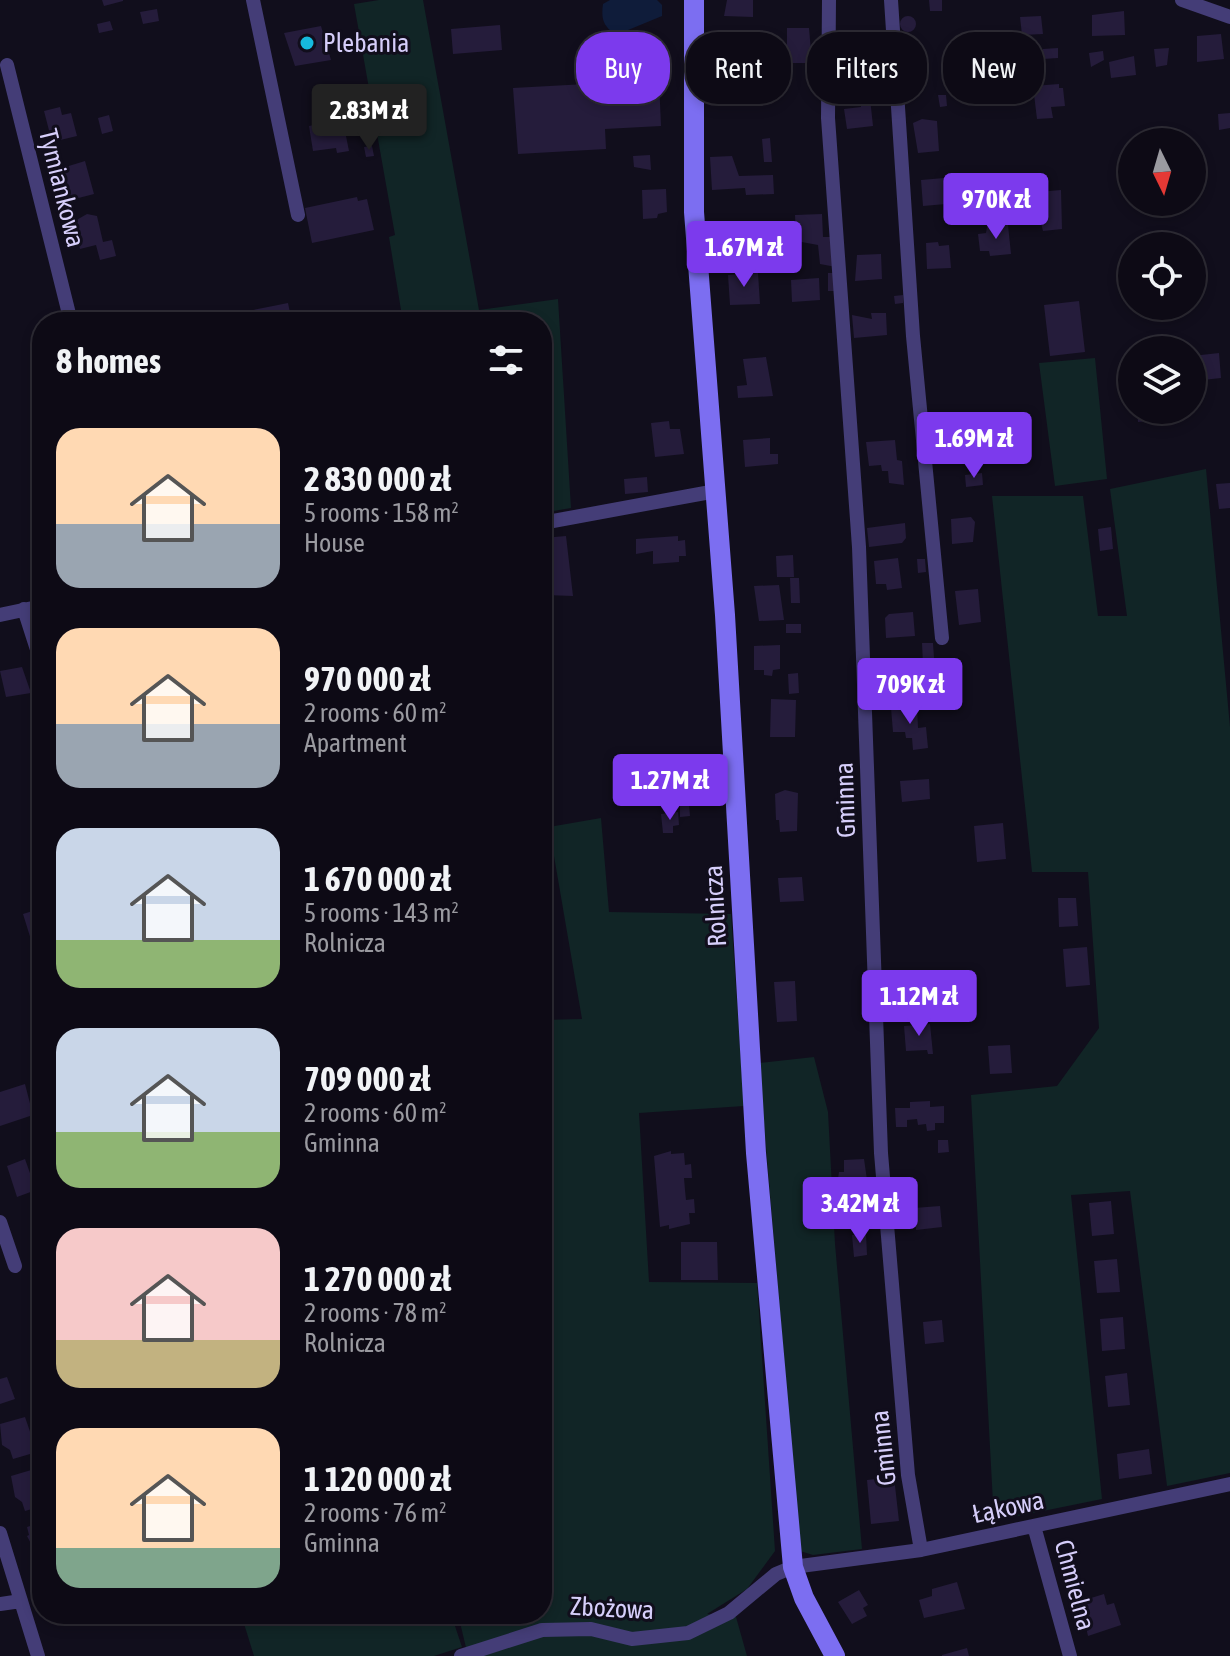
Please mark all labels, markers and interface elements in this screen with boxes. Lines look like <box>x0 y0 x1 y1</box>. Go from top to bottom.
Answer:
place label: Plebania <box>323 28 409 58</box>
chip: Buy <box>576 32 670 104</box>
chip: Rent <box>686 32 791 104</box>
chip: Filters <box>807 32 927 104</box>
chip: New <box>943 32 1044 104</box>
marker: Plebania <box>298 34 316 52</box>
pin: 2.83M zł <box>286 84 452 152</box>
text: 2.83M zł <box>330 95 408 125</box>
street label: Tymiankowa <box>33 126 91 250</box>
north arrow <box>1118 128 1206 216</box>
map controls <box>1118 128 1206 424</box>
pin: 970K zł <box>922 173 1070 241</box>
text: 970K zł <box>961 184 1031 214</box>
pin: 1.67M zł <box>661 221 827 289</box>
text: 1.67M zł <box>705 232 783 262</box>
button: locate <box>1118 232 1206 320</box>
button: layers <box>1118 336 1206 424</box>
icon: filters <box>484 338 528 382</box>
text: 8 homes <box>56 341 161 380</box>
pin: 1.69M zł <box>891 412 1057 480</box>
text: 1.69M zł <box>935 423 1013 453</box>
text: 2 830 000 zł <box>304 459 451 498</box>
icon: home <box>120 460 216 556</box>
text: 5 rooms · 158 m² <box>304 498 459 528</box>
text: House <box>304 528 365 558</box>
pin: 709K zł <box>836 658 984 726</box>
text: 970 000 zł <box>304 659 430 698</box>
icon: home <box>120 660 216 756</box>
text: 709K zł <box>875 669 945 699</box>
text: 2 rooms · 60 m² <box>304 698 446 728</box>
text: Apartment <box>304 728 407 758</box>
pin: 1.27M zł <box>587 754 753 822</box>
street label: Gminna <box>829 762 861 838</box>
text: 1.27M zł <box>631 765 709 795</box>
text: 1 670 000 zł <box>304 859 451 898</box>
icon: home <box>120 860 216 956</box>
street label: Rolnicza <box>698 864 732 948</box>
text: 5 rooms · 143 m² <box>304 898 459 928</box>
text: Rolnicza <box>304 928 386 958</box>
pin: 1.12M zł <box>836 970 1002 1038</box>
text: 1.12M zł <box>880 981 958 1011</box>
text: 709 000 zł <box>304 1059 430 1098</box>
icon: home <box>120 1060 216 1156</box>
text: 2 rooms · 60 m² <box>304 1098 446 1128</box>
text: Gminna <box>304 1128 380 1158</box>
pin: 3.42M zł <box>777 1177 943 1245</box>
text: 3.42M zł <box>821 1188 899 1218</box>
text: 1 270 000 zł <box>304 1259 451 1298</box>
icon: home <box>120 1260 216 1356</box>
text: 2 rooms · 78 m² <box>304 1298 446 1328</box>
text: Rolnicza <box>304 1328 386 1358</box>
street label: Gminna <box>864 1409 902 1487</box>
text: 1 120 000 zł <box>304 1459 451 1498</box>
icon: home <box>120 1460 216 1556</box>
street label: Łąkowa <box>969 1485 1047 1529</box>
text: 2 rooms · 76 m² <box>304 1498 446 1528</box>
text: Gminna <box>304 1528 380 1558</box>
street label: Chmielna <box>1049 1536 1101 1634</box>
street label: Zbożowa <box>569 1591 655 1625</box>

